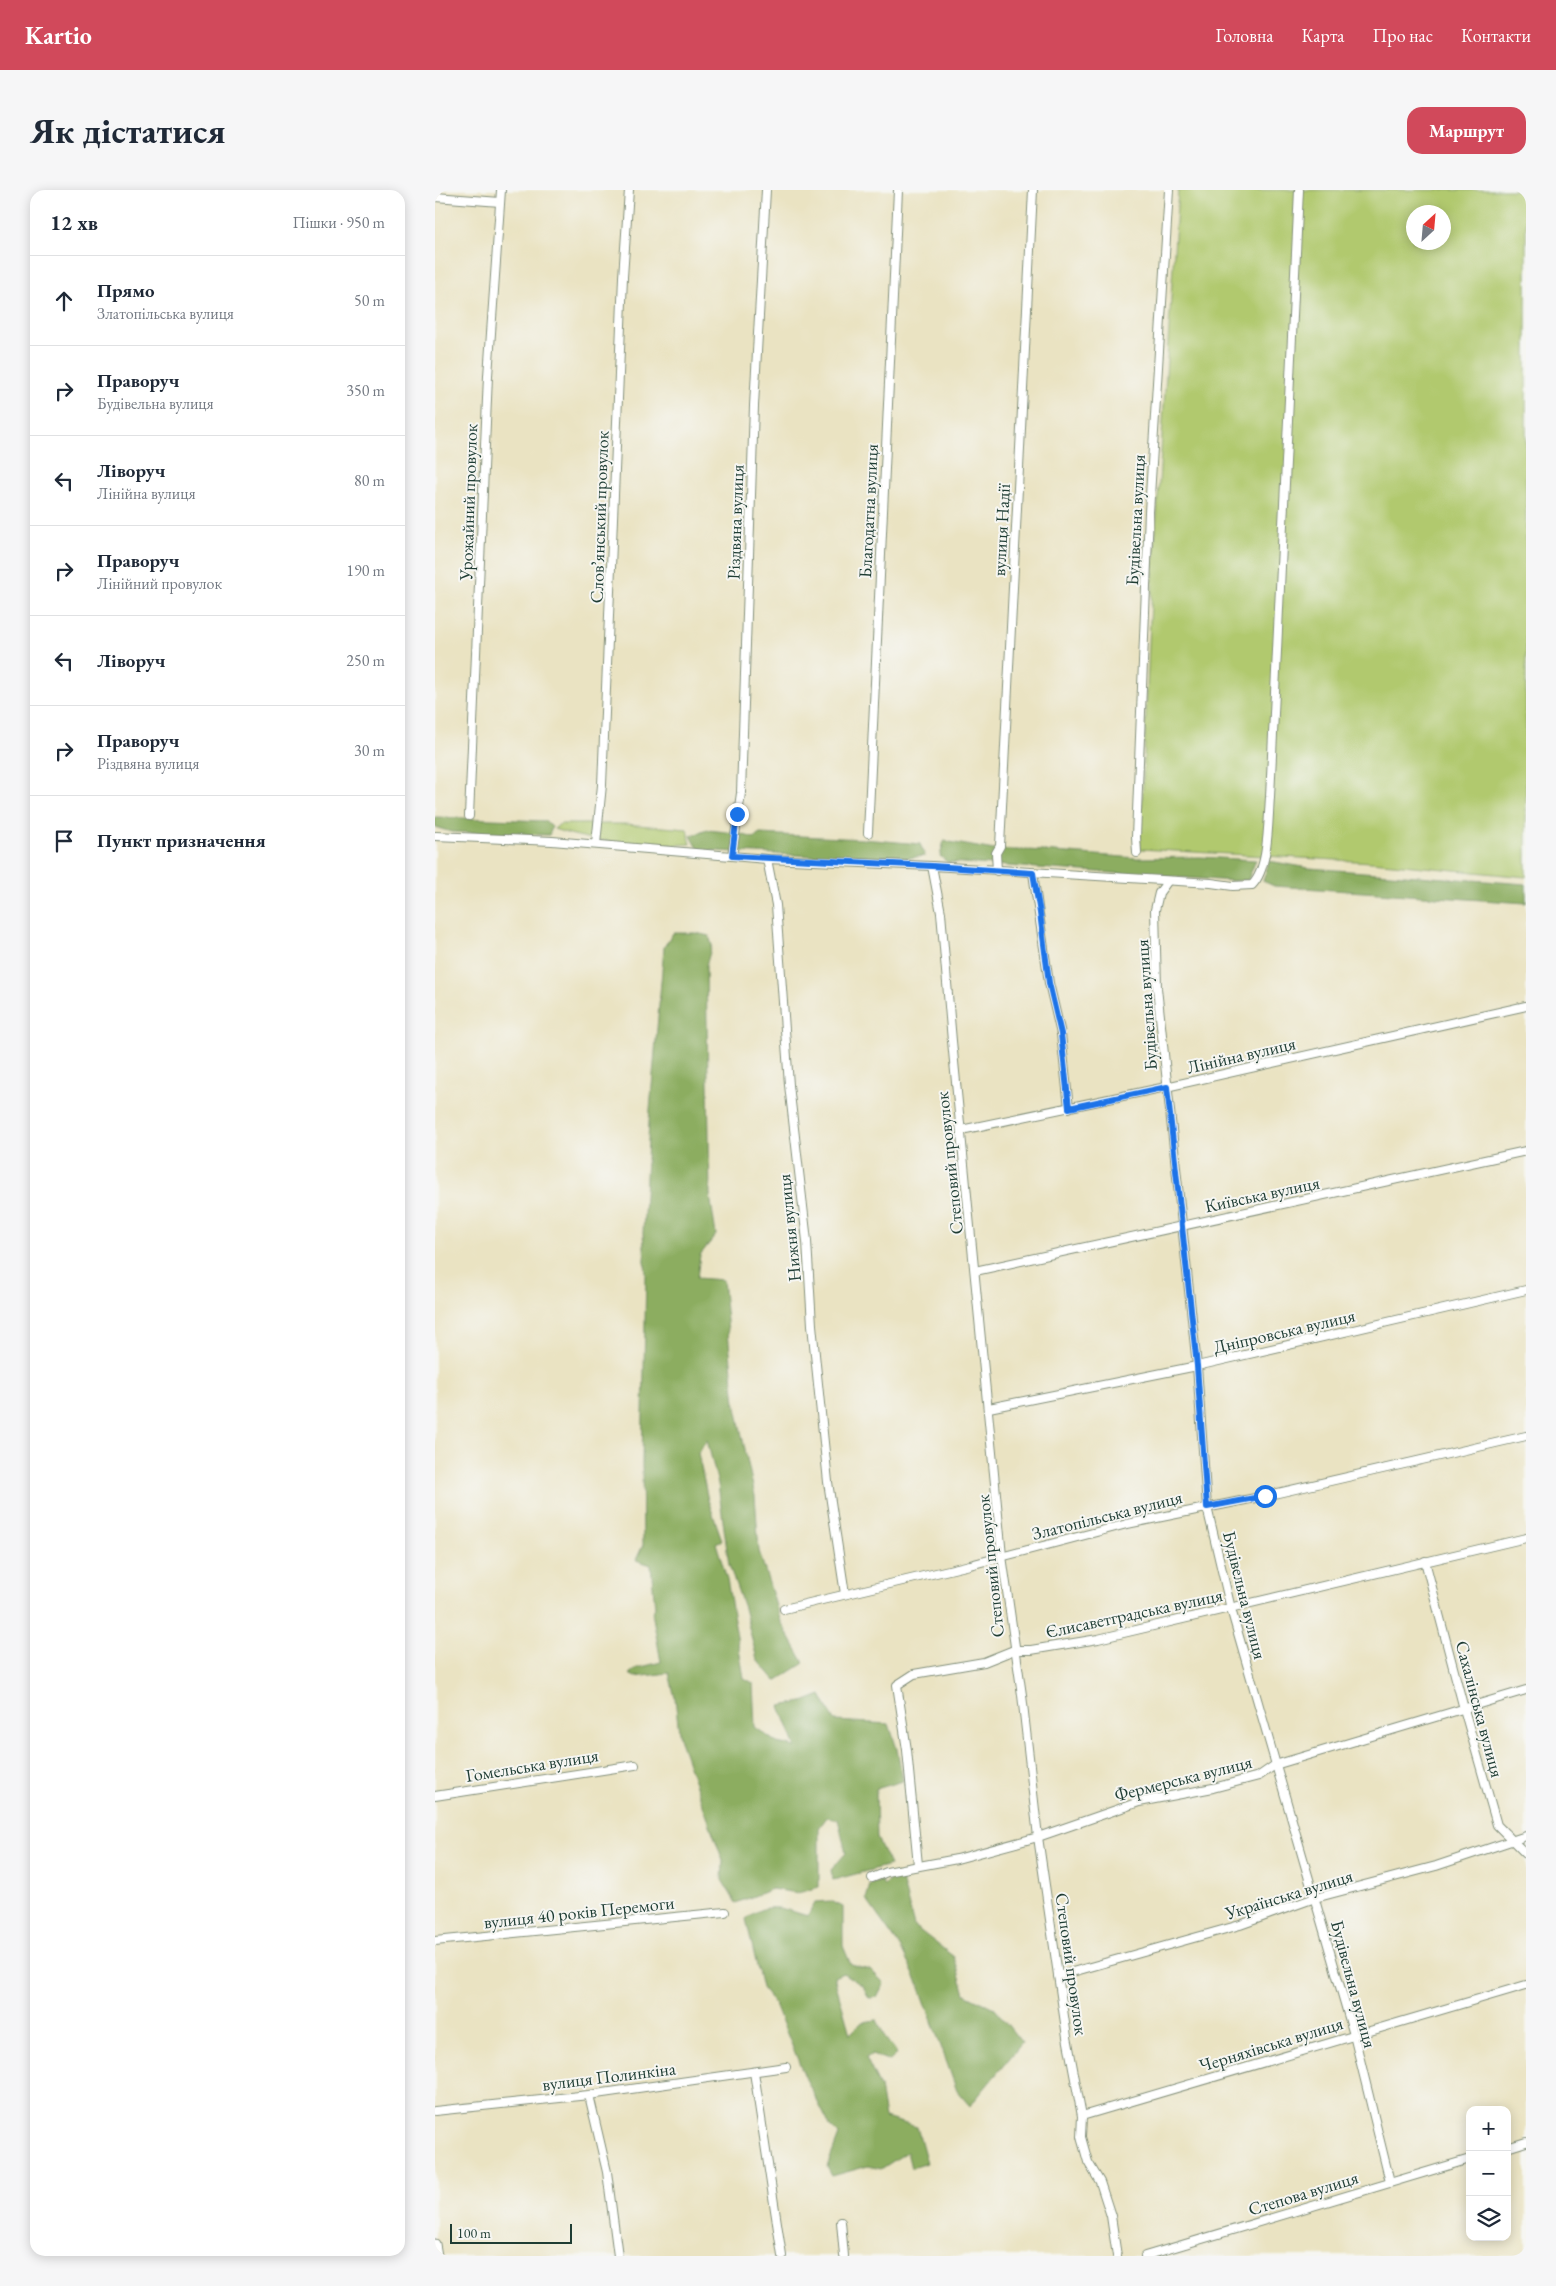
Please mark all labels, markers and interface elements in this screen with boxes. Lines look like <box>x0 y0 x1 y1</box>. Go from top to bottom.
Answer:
text: Kartio <box>25 20 92 51</box>
text: Головна <box>1216 24 1273 47</box>
text: Карта <box>1301 24 1344 47</box>
text: Про нас <box>1372 24 1433 47</box>
text: Контакти <box>1461 24 1531 47</box>
button: Маршрут <box>1407 107 1526 154</box>
text: Як дістатися <box>30 108 225 153</box>
north arrow <box>1406 205 1451 250</box>
text: 12 хв <box>50 209 98 236</box>
text: Пішки · 950 m <box>292 212 385 233</box>
text: Прямо <box>97 278 155 303</box>
icon: ahead <box>50 287 78 315</box>
text: 50 m <box>354 290 385 311</box>
text: Златопільська вулиця <box>97 303 234 324</box>
text: Праворуч <box>97 368 179 393</box>
icon: right <box>50 377 78 405</box>
text: 350 m <box>346 380 385 401</box>
text: Будівельна вулиця <box>97 393 214 414</box>
street label: Урожайний провулок <box>454 423 482 582</box>
street label: Словʼянський провулок <box>584 430 614 604</box>
street label: Благодатна вулиця <box>853 443 883 579</box>
street label: Будівельна вулиця <box>1120 454 1150 586</box>
text: Ліворуч <box>97 458 165 483</box>
street label: Різдвяна вулиця <box>721 464 749 580</box>
icon: left <box>50 467 78 495</box>
text: 80 m <box>354 470 385 491</box>
text: Лінійна вулиця <box>97 483 196 504</box>
street label: вулиця Надії <box>987 483 1015 577</box>
text: Праворуч <box>97 548 179 573</box>
icon: right <box>50 557 78 585</box>
text: 190 m <box>346 560 385 581</box>
text: Лінійний провулок <box>97 573 222 594</box>
icon: left <box>50 647 78 675</box>
text: Ліворуч <box>97 648 165 673</box>
text: 250 m <box>346 650 385 671</box>
text: Праворуч <box>97 728 179 753</box>
icon: right <box>50 737 78 765</box>
text: 30 m <box>354 740 385 761</box>
text: Різдвяна вулиця <box>97 753 199 774</box>
route end <box>726 803 749 826</box>
icon: arrive <box>50 827 78 855</box>
text: Пункт призначення <box>97 828 266 853</box>
street label: Будівельна вулиця <box>1130 939 1162 1071</box>
street label: Лінійна вулиця <box>1184 1031 1298 1079</box>
street label: Степовий провулок <box>930 1090 968 1236</box>
street label: Київська вулиця <box>1202 1171 1322 1217</box>
street label: Нижня вулиця <box>772 1173 806 1283</box>
street label: Дніпровська вулиця <box>1211 1304 1357 1358</box>
street label: Златопільська вулиця <box>1029 1485 1185 1545</box>
route start <box>1254 1485 1277 1508</box>
street label: Степовий провулок <box>971 1493 1009 1639</box>
street label: Будівельна вулиця <box>1218 1529 1272 1661</box>
street label: Єлисаветградська вулиця <box>1043 1583 1225 1643</box>
street label: Сахалінська вулиця <box>1451 1638 1509 1780</box>
street label: Гомельська вулиця <box>464 1743 600 1787</box>
street label: Фермерська вулиця <box>1112 1750 1254 1806</box>
street label: Українська вулиця <box>1222 1864 1355 1925</box>
street label: вулиця 40 років Перемоги <box>483 1891 676 1933</box>
street label: Степовий провулок <box>1051 1891 1093 2037</box>
street label: Будівельна вулиця <box>1326 1918 1382 2050</box>
street label: Черняхівська вулиця <box>1196 2011 1346 2077</box>
street label: вулиця Полинкіна <box>541 2056 678 2096</box>
map controls <box>1466 2106 1511 2241</box>
button: + <box>1466 2106 1511 2151</box>
button: − <box>1466 2151 1511 2196</box>
street label: Степова вулиця <box>1245 2165 1361 2221</box>
button: layers <box>1466 2196 1511 2241</box>
scale bar <box>450 2221 573 2244</box>
text: 100 m <box>457 2224 491 2242</box>

